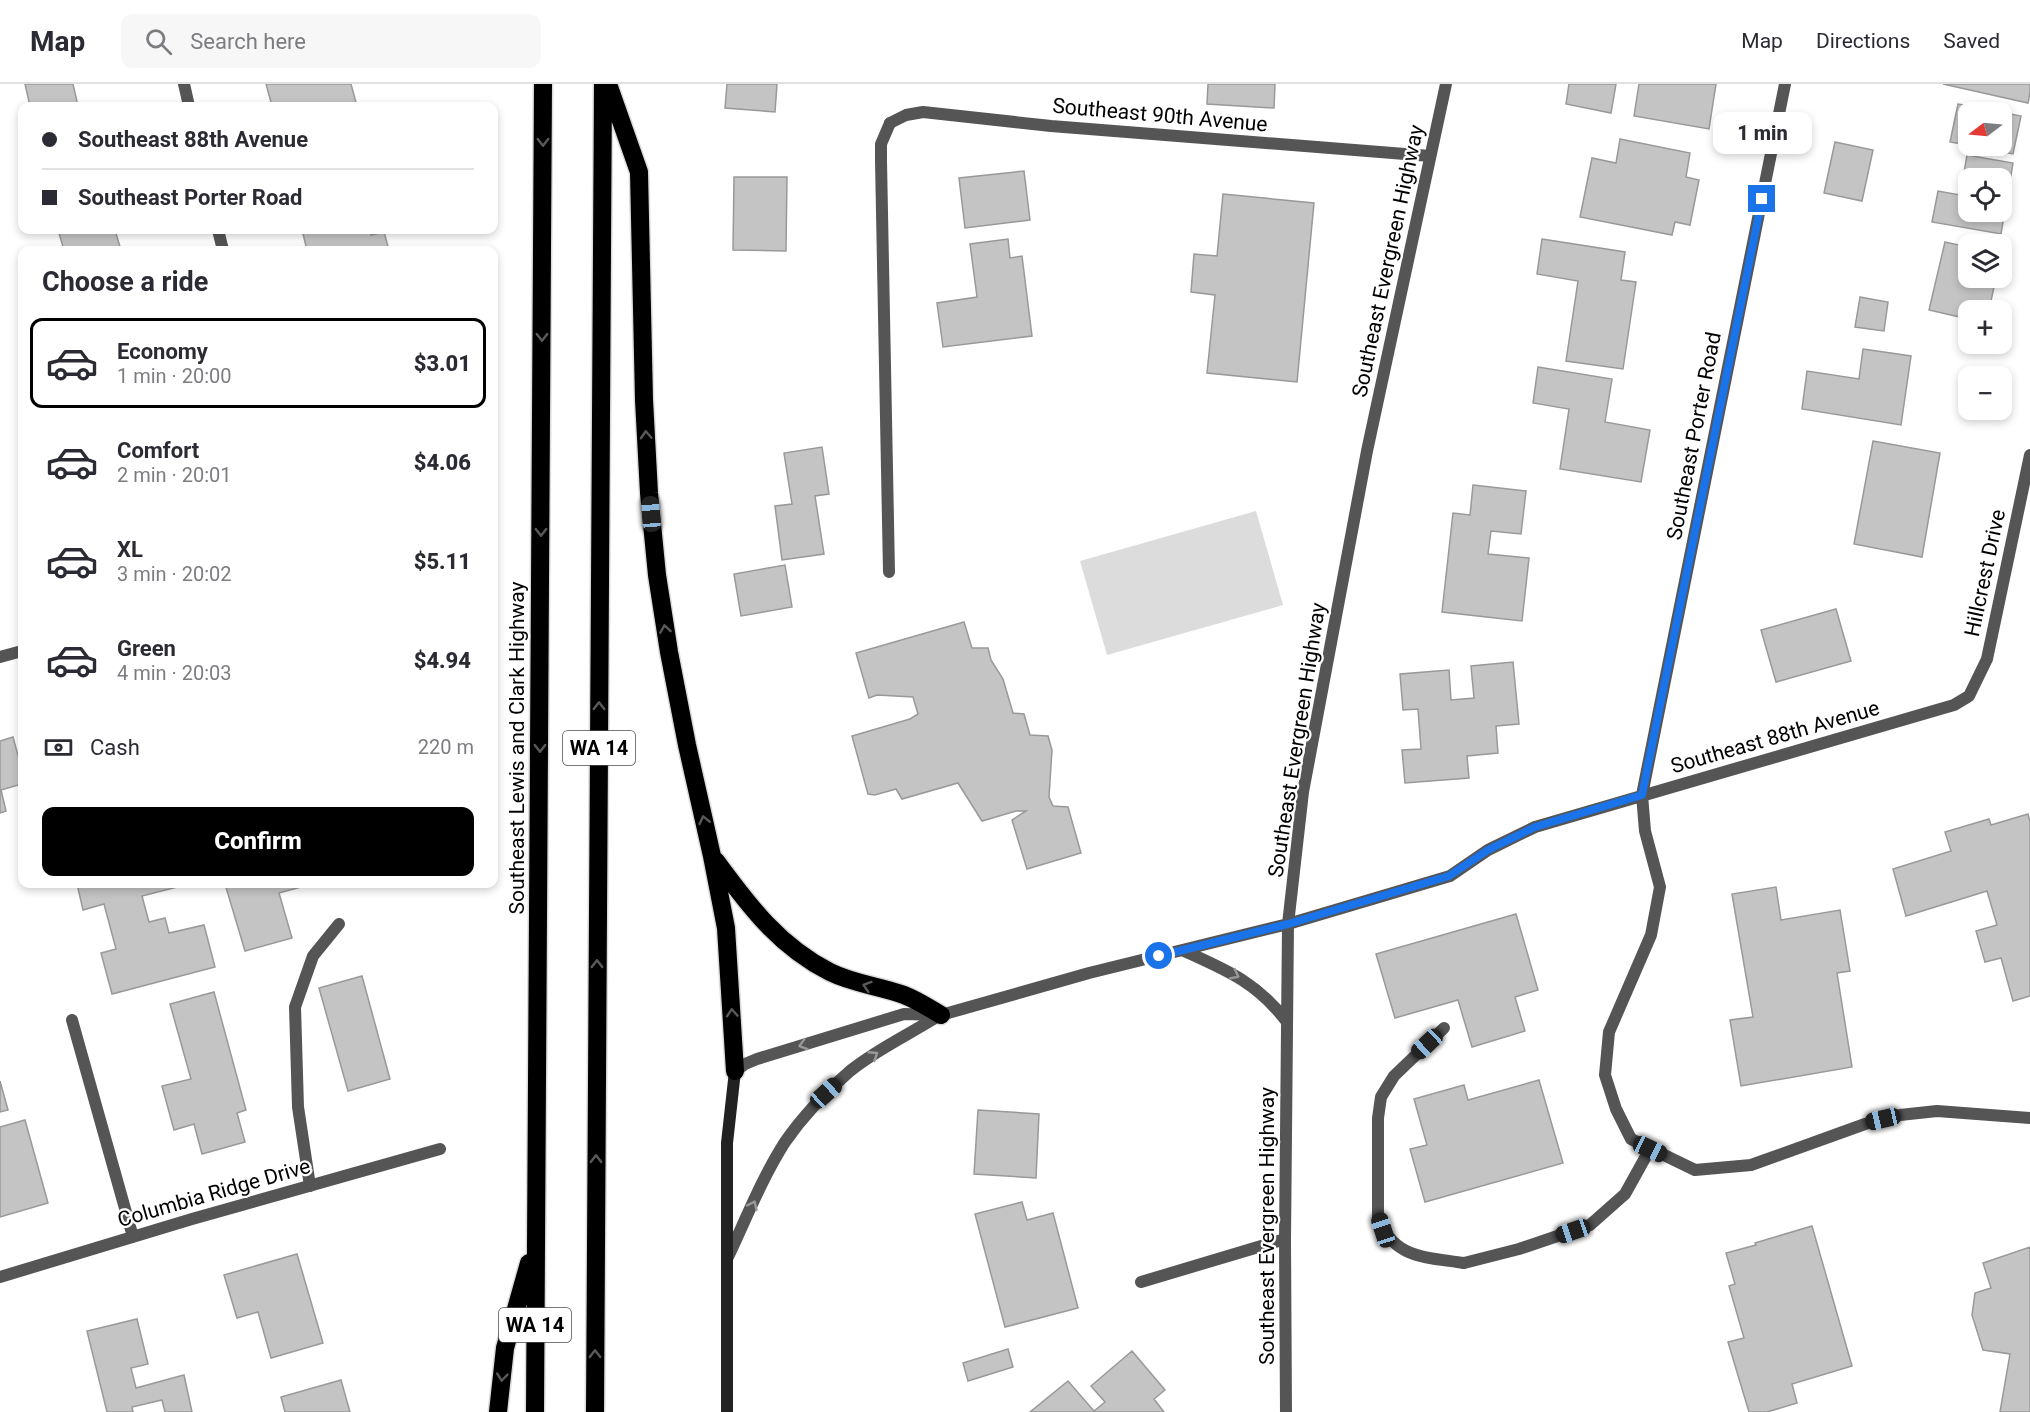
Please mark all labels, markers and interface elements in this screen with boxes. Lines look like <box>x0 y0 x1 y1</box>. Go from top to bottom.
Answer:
search box <box>121 14 541 68</box>
text: Map <box>30 25 85 58</box>
icon: search <box>142 25 175 58</box>
text: Search here <box>190 29 306 54</box>
text: Map <box>1741 29 1783 53</box>
text: Directions <box>1816 29 1910 53</box>
text: Saved <box>1943 29 2000 53</box>
street label: Southeast 90th Avenue <box>1051 94 1269 136</box>
north arrow <box>1958 102 2012 156</box>
map controls <box>1958 102 2012 420</box>
callout: 1 min <box>1712 112 1812 154</box>
text: 1 min <box>1737 121 1788 145</box>
street label: Southeast Evergreen Highway <box>1347 123 1429 399</box>
text: Southeast 88th Avenue <box>78 127 308 152</box>
one-way arrow <box>537 138 549 147</box>
button: locate <box>1958 168 2012 222</box>
text: Southeast Porter Road <box>78 185 303 210</box>
route end <box>1748 185 1775 212</box>
button: layers <box>1958 234 2012 288</box>
text: Choose a ride <box>42 266 208 298</box>
button: + <box>1958 300 2012 354</box>
street label: Southeast Porter Road <box>1662 330 1726 542</box>
one-way arrow <box>536 333 548 342</box>
icon: car <box>45 336 99 390</box>
text: Economy <box>117 339 208 364</box>
text: $3.01 <box>414 351 471 376</box>
text: 1 min · 20:00 <box>117 364 232 388</box>
button: − <box>1958 366 2012 420</box>
one-way arrow <box>640 431 653 440</box>
icon: car <box>45 435 99 489</box>
text: Comfort <box>117 438 199 463</box>
text: $4.06 <box>414 450 471 475</box>
text: 2 min · 20:01 <box>117 463 232 487</box>
car <box>640 495 662 533</box>
street label: Hillcrest Drive <box>1960 507 2010 639</box>
one-way arrow <box>535 528 547 537</box>
icon: car <box>45 534 99 588</box>
text: XL <box>117 537 143 562</box>
text: $5.11 <box>414 549 471 574</box>
text: 3 min · 20:02 <box>117 562 232 586</box>
street label: Southeast Lewis and Clark Highway <box>505 581 529 915</box>
street label: Southeast Evergreen Highway <box>1263 601 1331 879</box>
one-way arrow <box>660 625 672 634</box>
icon: car <box>45 633 99 687</box>
text: Green <box>117 636 176 661</box>
text: $4.94 <box>414 648 471 673</box>
text: 4 min · 20:03 <box>117 661 232 685</box>
street label: Southeast 88th Avenue <box>1668 696 1882 778</box>
one-way arrow <box>593 701 605 710</box>
icon: cash <box>42 731 75 764</box>
road number: WA 14 <box>563 731 635 765</box>
text: Cash <box>90 735 140 760</box>
text: 220 m <box>418 735 474 759</box>
one-way arrow <box>534 744 546 753</box>
button: Confirm <box>42 807 474 876</box>
one-way arrow <box>698 816 711 826</box>
route start <box>1145 942 1172 969</box>
one-way arrow <box>591 959 603 968</box>
one-way arrow <box>1228 968 1239 979</box>
one-way arrow <box>862 981 873 993</box>
one-way arrow <box>725 1009 738 1018</box>
car <box>1408 1025 1446 1063</box>
one-way arrow <box>798 1038 809 1050</box>
one-way arrow <box>867 1052 878 1063</box>
car <box>807 1074 845 1112</box>
street label: Southeast Evergreen Highway <box>1255 1087 1279 1365</box>
car <box>1863 1106 1903 1132</box>
car <box>1630 1133 1670 1165</box>
street label: Columbia Ridge Drive <box>115 1154 313 1232</box>
one-way arrow <box>590 1154 602 1163</box>
one-way arrow <box>746 1200 758 1211</box>
car <box>1369 1210 1397 1250</box>
car <box>1553 1217 1593 1245</box>
road number: WA 14 <box>499 1308 571 1342</box>
one-way arrow <box>589 1349 601 1358</box>
one-way arrow <box>496 1372 509 1381</box>

